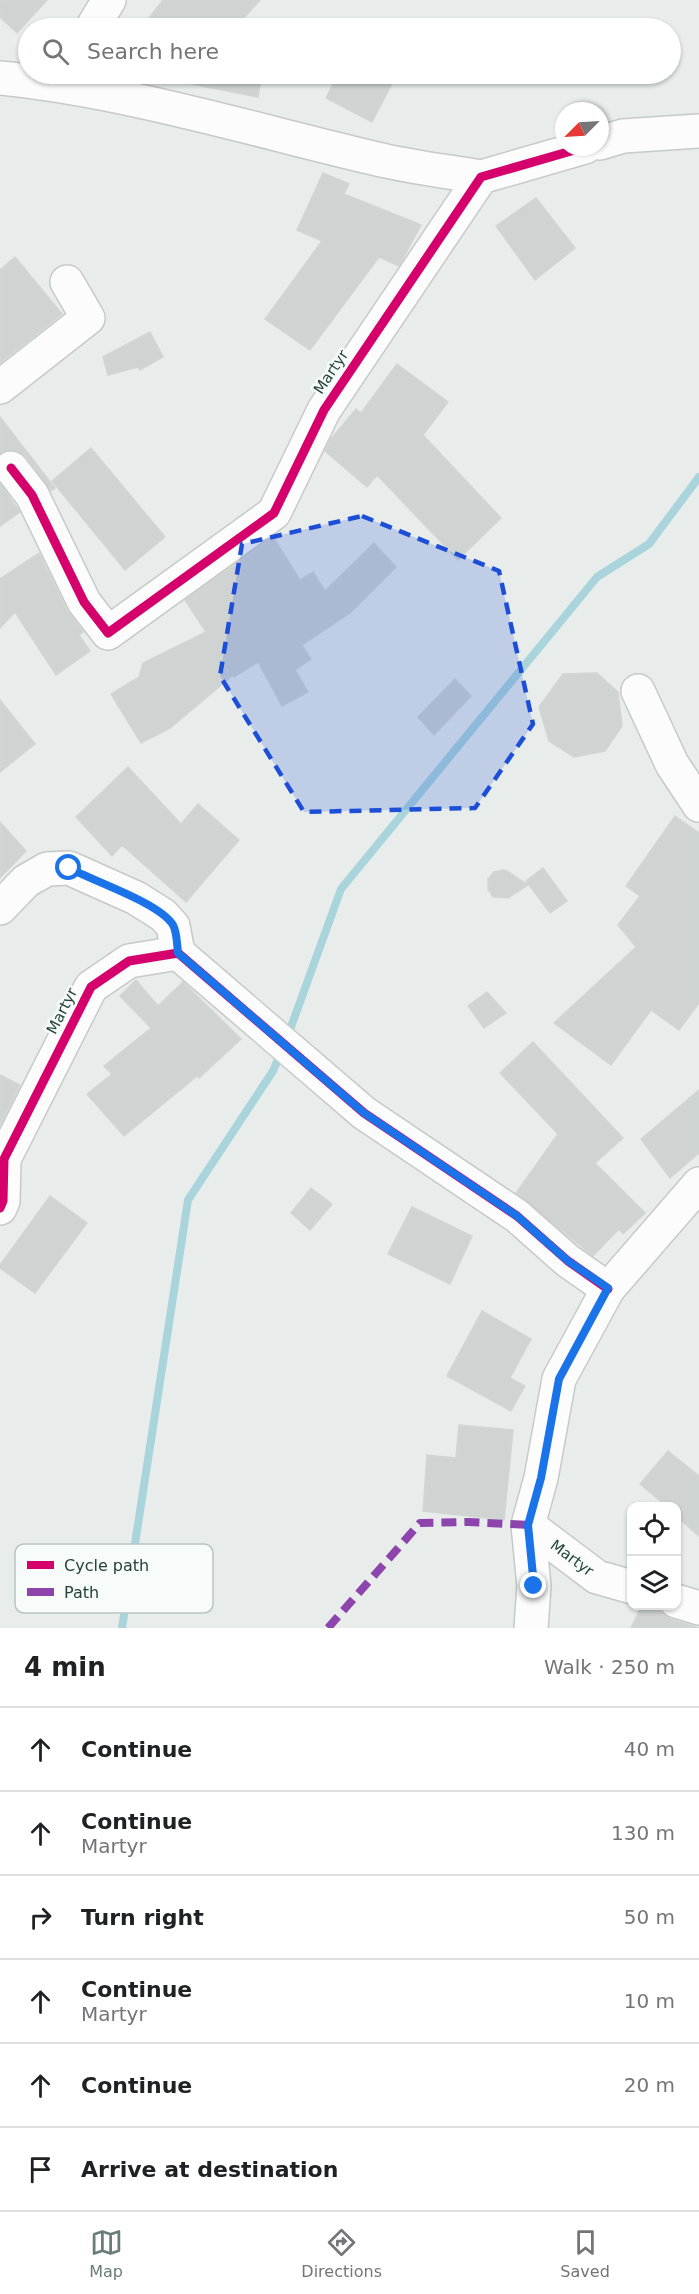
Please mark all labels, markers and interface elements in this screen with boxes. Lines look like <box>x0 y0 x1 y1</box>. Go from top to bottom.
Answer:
search box <box>18 18 681 84</box>
icon: search <box>39 35 72 68</box>
text: Search here <box>87 39 219 64</box>
north arrow <box>555 102 609 156</box>
street label: Martyr <box>310 346 353 397</box>
route start <box>55 854 81 880</box>
street label: Martyr <box>43 984 82 1037</box>
map controls <box>627 1502 681 1610</box>
button: locate <box>627 1502 681 1556</box>
street label: Martyr <box>547 1536 598 1580</box>
legend <box>15 1544 213 1613</box>
text: Cycle path <box>64 1556 149 1575</box>
button: layers <box>627 1556 681 1610</box>
route end <box>520 1572 546 1598</box>
text: Path <box>64 1583 99 1602</box>
text: 4 min <box>24 1652 106 1682</box>
text: Walk · 250 m <box>544 1655 675 1679</box>
icon: ahead <box>24 1733 57 1766</box>
text: Continue <box>81 1737 192 1762</box>
text: 40 m <box>624 1737 675 1761</box>
text: Continue <box>81 1809 192 1834</box>
icon: ahead <box>24 1817 57 1850</box>
text: 130 m <box>611 1821 675 1845</box>
text: Martyr <box>81 1834 147 1858</box>
icon: right <box>24 1901 57 1934</box>
text: Turn right <box>81 1905 204 1930</box>
text: 50 m <box>624 1905 675 1929</box>
text: Continue <box>81 1977 192 2002</box>
icon: ahead <box>24 1985 57 2018</box>
text: 10 m <box>624 1989 675 2013</box>
text: Martyr <box>81 2002 147 2026</box>
icon: ahead <box>24 2069 57 2102</box>
text: Continue <box>81 2073 192 2098</box>
text: 20 m <box>624 2073 675 2097</box>
icon: arrive <box>24 2153 57 2186</box>
text: Arrive at destination <box>81 2157 338 2182</box>
tab: Map <box>89 2226 123 2281</box>
tab: Directions <box>301 2226 382 2281</box>
tab: Saved <box>560 2226 610 2281</box>

